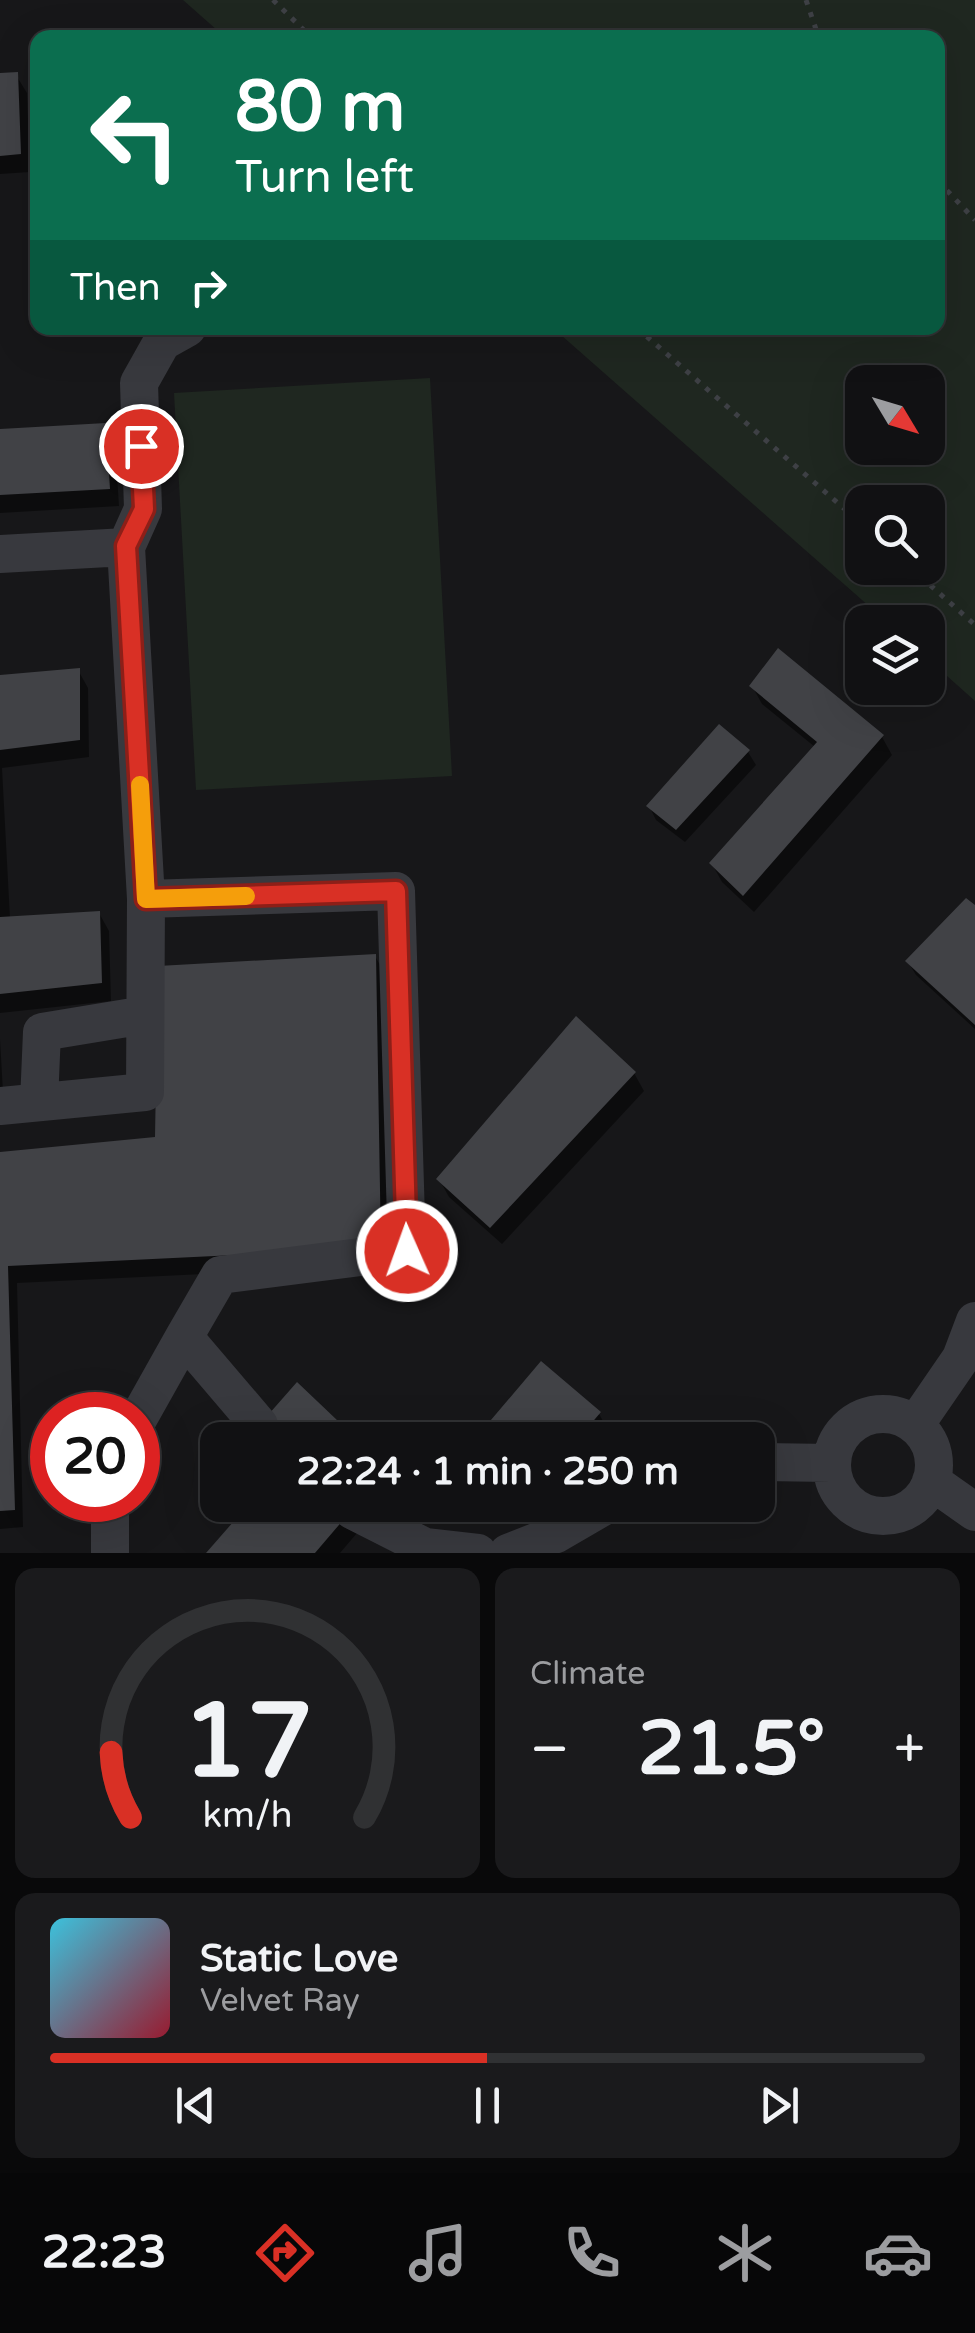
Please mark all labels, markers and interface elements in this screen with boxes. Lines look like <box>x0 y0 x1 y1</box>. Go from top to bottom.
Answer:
text: 80 m <box>235 66 405 150</box>
icon: left <box>70 70 200 200</box>
text: Turn left <box>235 151 414 205</box>
icon: right <box>181 260 236 315</box>
text: Then <box>70 265 161 311</box>
north arrow <box>845 365 945 465</box>
map controls <box>845 365 945 705</box>
pin <box>99 404 184 489</box>
icon: arrive <box>114 419 169 474</box>
button: search <box>845 485 945 585</box>
button: layers <box>845 605 945 705</box>
position arrow <box>355 1199 459 1303</box>
speed limit sign: 20 <box>30 1392 160 1522</box>
text: 22:24 · 1 min · 250 m <box>296 1449 679 1495</box>
text: Climate <box>530 1655 645 1693</box>
text: 17 <box>182 1680 313 1805</box>
text: 21.5° <box>638 1704 825 1794</box>
text: − <box>530 1717 569 1783</box>
text: + <box>894 1717 925 1783</box>
text: km/h <box>203 1794 292 1837</box>
text: Static Love <box>200 1936 398 1982</box>
text: Velvet Ray <box>200 1982 360 2020</box>
icon: previous <box>168 2078 223 2133</box>
icon: pause <box>460 2078 515 2133</box>
icon: next <box>752 2078 807 2133</box>
icon: directions <box>250 2218 320 2288</box>
icon: music <box>403 2218 473 2288</box>
icon: phone <box>557 2218 627 2288</box>
icon: climate <box>710 2218 780 2288</box>
icon: car <box>863 2218 933 2288</box>
text: 22:23 <box>42 2226 166 2280</box>

